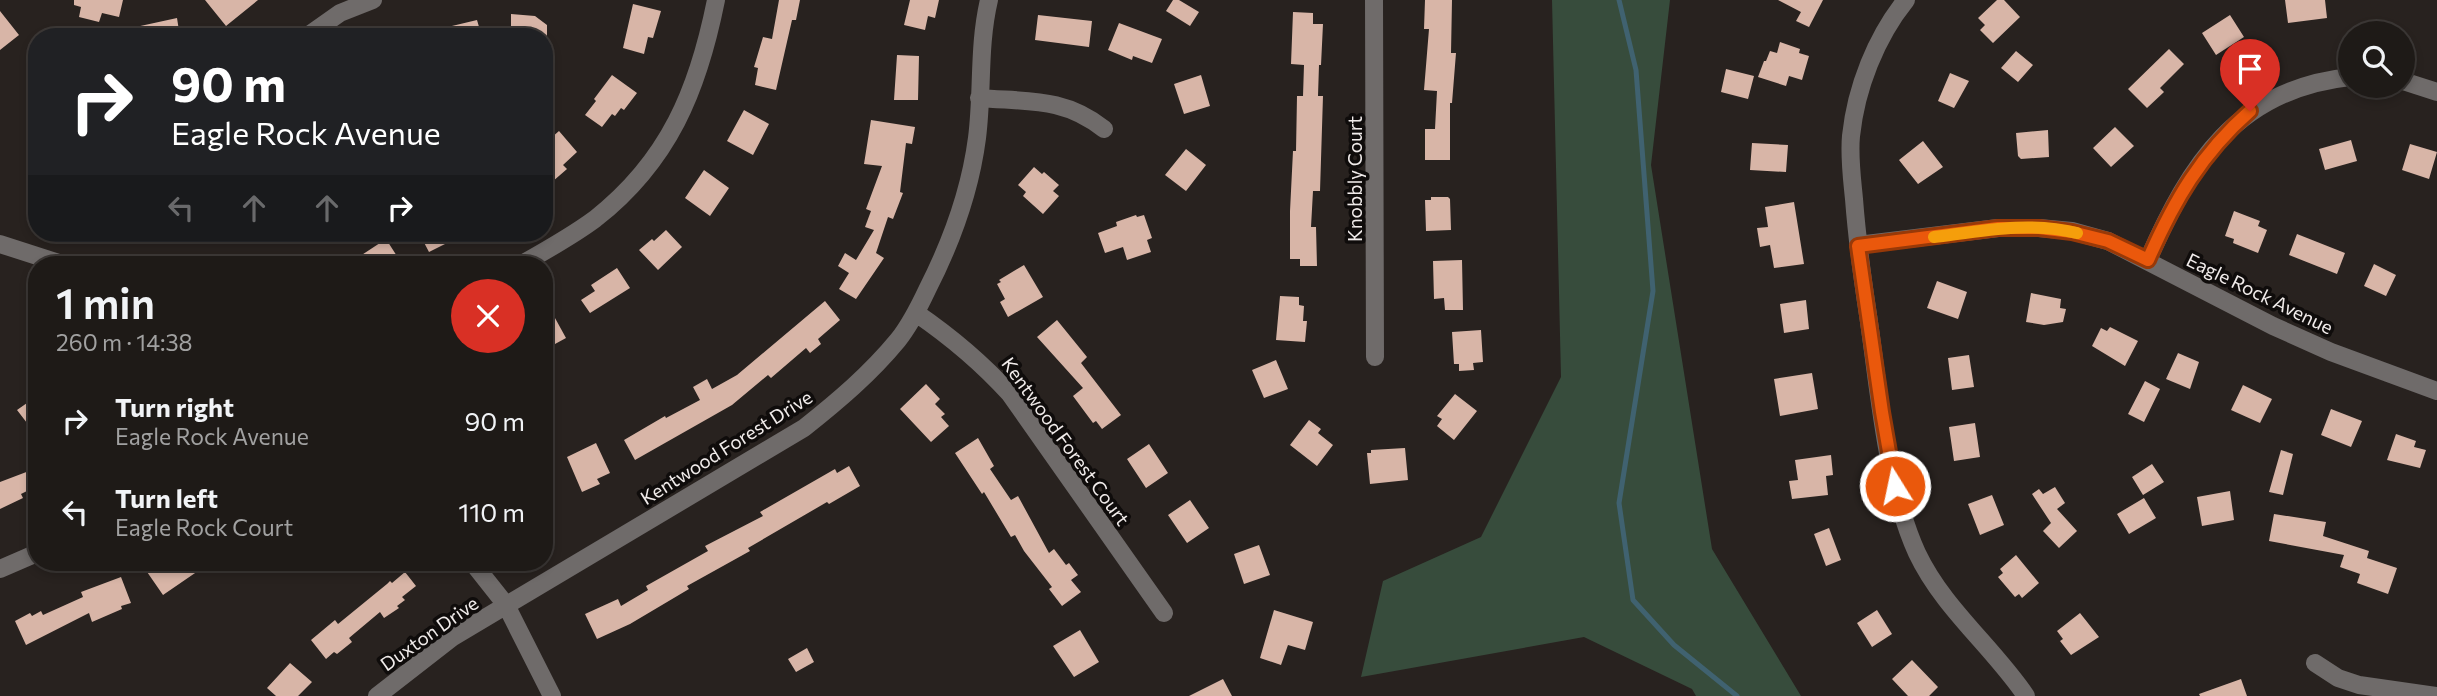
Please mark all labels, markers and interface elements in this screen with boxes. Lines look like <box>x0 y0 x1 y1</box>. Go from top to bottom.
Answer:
map controls <box>2338 21 2415 98</box>
button: search <box>2338 21 2415 98</box>
pin <box>2220 39 2280 111</box>
icon: arrive <box>2231 50 2269 88</box>
text: 90 m <box>171 52 286 112</box>
icon: right <box>56 56 147 147</box>
text: Eagle Rock Avenue <box>171 112 441 152</box>
street label: Knobbly Court <box>1343 116 1366 242</box>
icon: left <box>162 189 200 227</box>
icon: ahead <box>235 189 273 227</box>
icon: ahead <box>308 189 346 227</box>
icon: right <box>381 189 419 227</box>
street label: Eagle Rock Avenue <box>2183 248 2337 338</box>
text: 1 min <box>56 276 155 328</box>
button: close <box>451 279 525 353</box>
text: 260 m · 14:38 <box>56 328 193 356</box>
street label: Kentwood Forest Court <box>997 352 1135 530</box>
street label: Kentwood Forest Drive <box>636 385 816 509</box>
text: Turn right <box>115 391 234 422</box>
icon: right <box>56 402 94 440</box>
text: 90 m <box>465 405 525 436</box>
text: Eagle Rock Avenue <box>115 422 309 450</box>
position arrow <box>1858 449 1932 523</box>
text: Turn left <box>115 482 218 513</box>
icon: left <box>56 493 94 531</box>
text: 110 m <box>458 496 525 527</box>
text: Eagle Rock Court <box>115 513 293 541</box>
street label: Duxton Drive <box>376 591 482 675</box>

